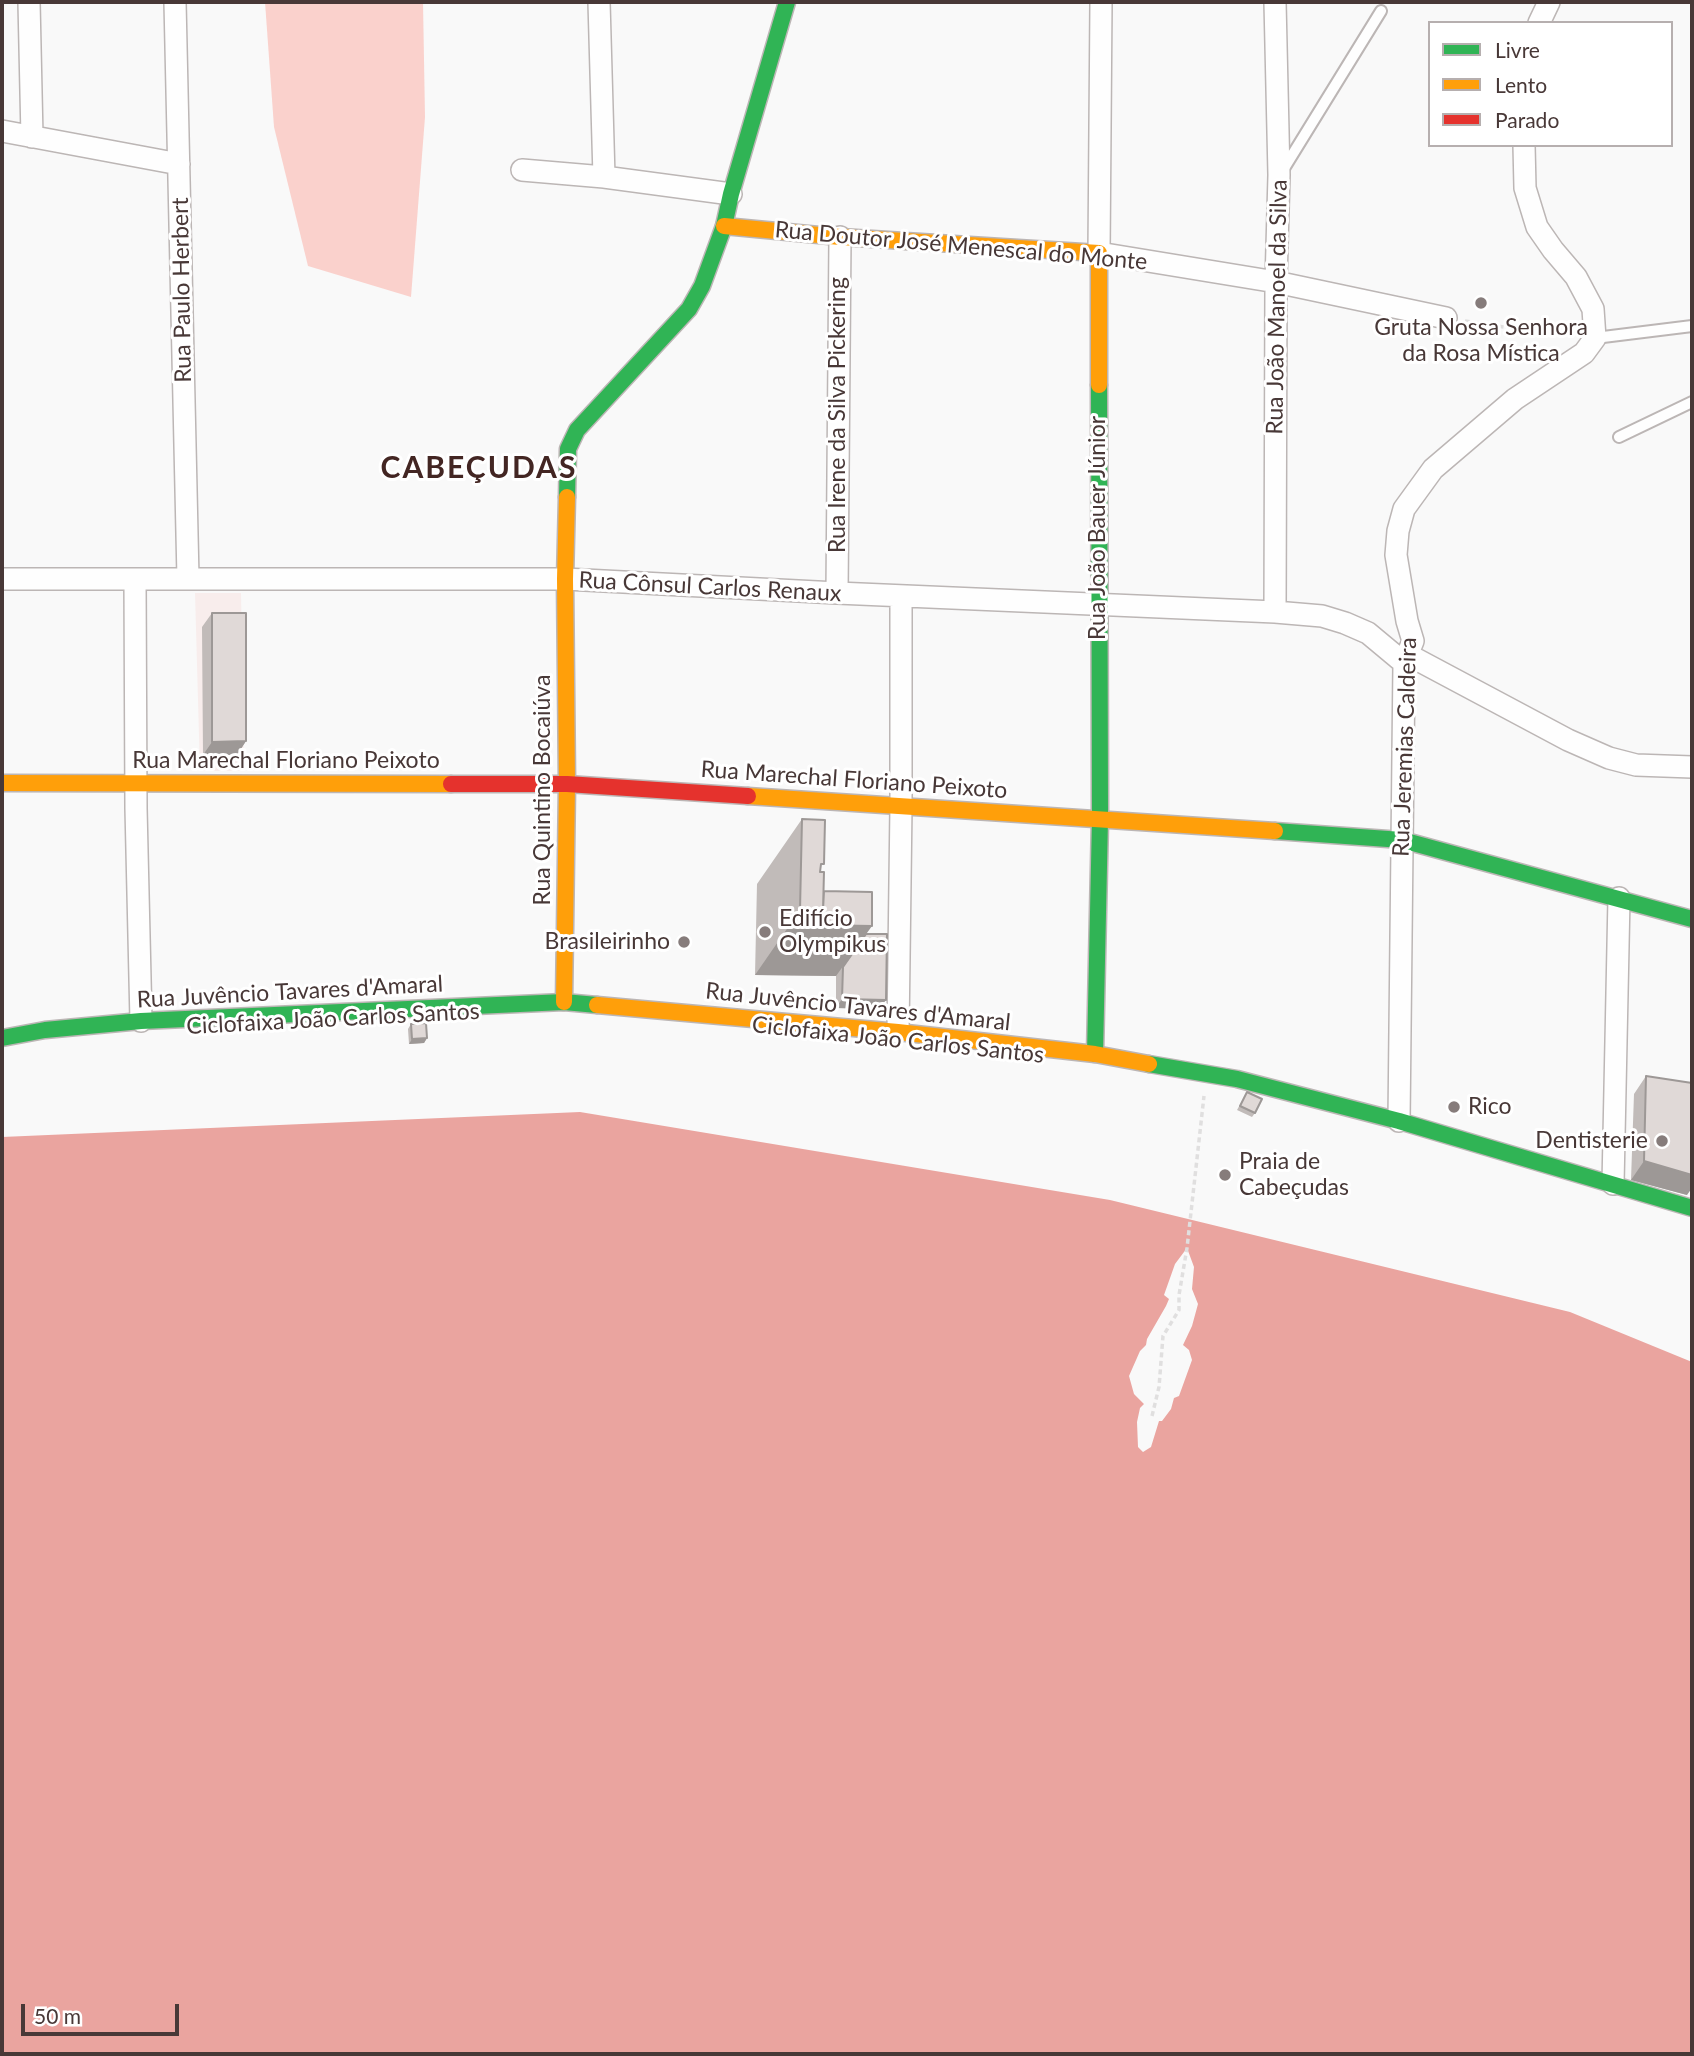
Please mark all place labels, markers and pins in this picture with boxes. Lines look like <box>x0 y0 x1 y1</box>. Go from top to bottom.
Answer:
marker: Gruta Nossa Senhora da Rosa Mística <box>1473 295 1489 311</box>
place label: Gruta Nossa Senhora da Rosa Mística <box>1374 314 1588 368</box>
place label: Edifício Olympikus <box>779 905 886 959</box>
marker: Edifício Olympikus <box>757 924 773 940</box>
place label: Brasileirinho <box>545 928 670 956</box>
marker: Brasileirinho <box>676 934 692 950</box>
place label: Rico <box>1468 1093 1512 1121</box>
marker: Rico <box>1446 1099 1462 1115</box>
place label: Dentisterie <box>1535 1127 1648 1155</box>
marker: Dentisterie <box>1654 1133 1670 1149</box>
place label: Praia de Cabeçudas <box>1239 1148 1349 1202</box>
marker: Praia de Cabeçudas <box>1217 1167 1233 1183</box>

